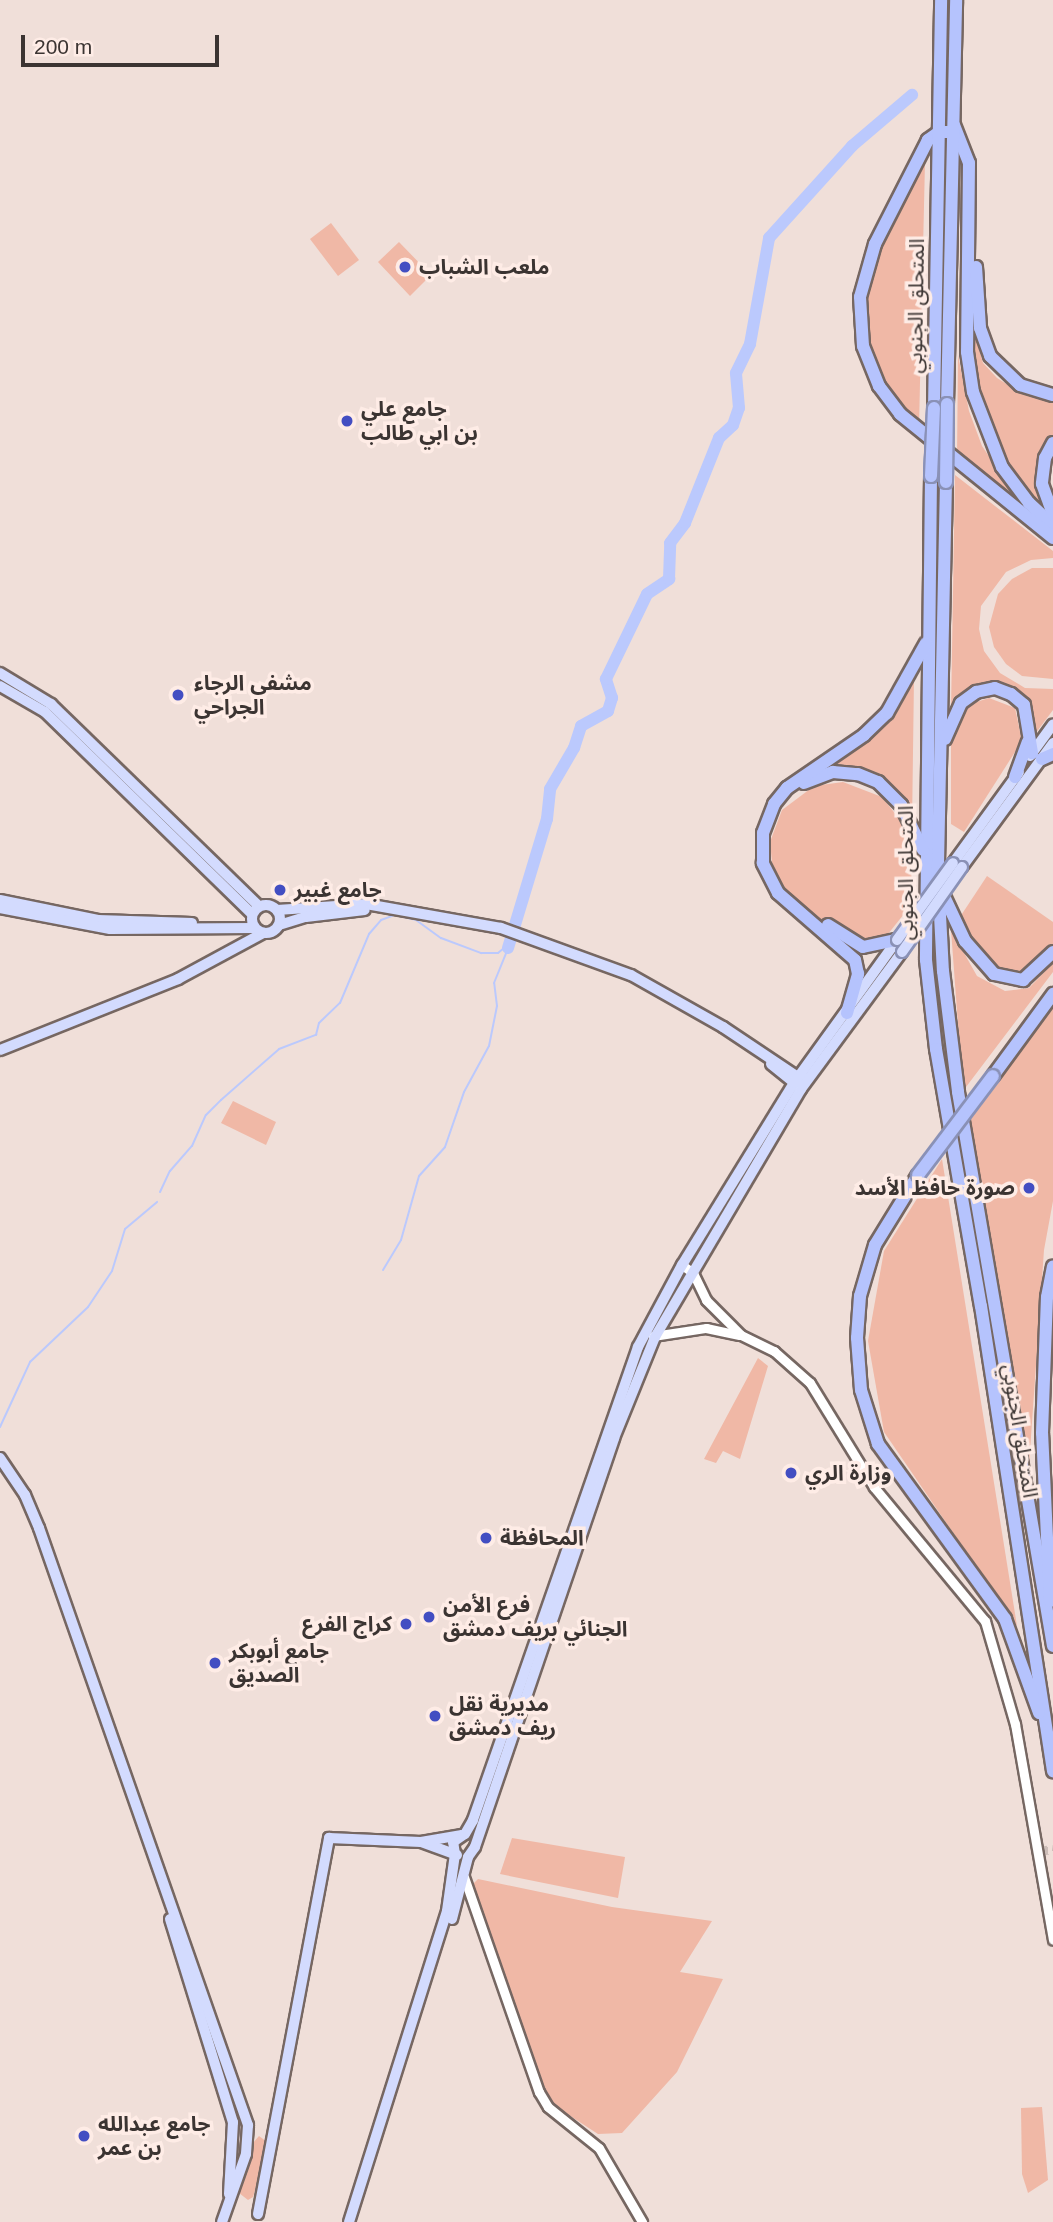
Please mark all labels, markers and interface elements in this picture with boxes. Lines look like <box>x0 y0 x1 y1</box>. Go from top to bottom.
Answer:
scale bar <box>24 21 222 65</box>
text: 200 m <box>34 35 92 58</box>
street label: المتحلق الجنوبي <box>902 238 930 374</box>
place label: ملعب الشباب <box>419 254 549 280</box>
marker: ملعب الشباب <box>397 259 413 275</box>
place label: جامع علي بن ابي طالب <box>361 396 478 446</box>
marker: جامع علي بن ابي طالب <box>339 413 355 429</box>
place label: مشفى الرجاء الجراحي <box>194 670 312 720</box>
marker: مشفى الرجاء الجراحي <box>168 685 188 705</box>
street label: المتحلق الجنوبي <box>893 806 919 940</box>
place label: جامع غبير <box>294 877 382 903</box>
marker: جامع غبير <box>272 882 288 898</box>
place label: صورة حافظ الأسد <box>855 1175 1015 1201</box>
marker: صورة حافظ الأسد <box>1021 1180 1037 1196</box>
street label: المتحلق الجنوبي <box>997 1362 1043 1500</box>
place label: وزارة الري <box>805 1460 891 1486</box>
marker: وزارة الري <box>783 1465 799 1481</box>
place label: المحافظة <box>500 1525 584 1551</box>
marker: المحافظة <box>478 1530 494 1546</box>
place label: فرع الأمن الجنائي بريف دمشق <box>443 1592 627 1642</box>
marker: فرع الأمن الجنائي بريف دمشق <box>421 1609 437 1625</box>
place label: كراج الفرع <box>302 1611 392 1637</box>
marker: كراج الفرع <box>398 1616 414 1632</box>
place label: جامع أبوبكر الصديق <box>229 1638 329 1688</box>
marker: جامع أبوبكر الصديق <box>207 1655 223 1671</box>
place label: مديرية نقل ريف دمشق <box>449 1691 556 1741</box>
marker: مديرية نقل ريف دمشق <box>427 1708 443 1724</box>
place label: جامع عبدالله بن عمر <box>98 2111 211 2161</box>
marker: جامع عبدالله بن عمر <box>76 2128 92 2144</box>

